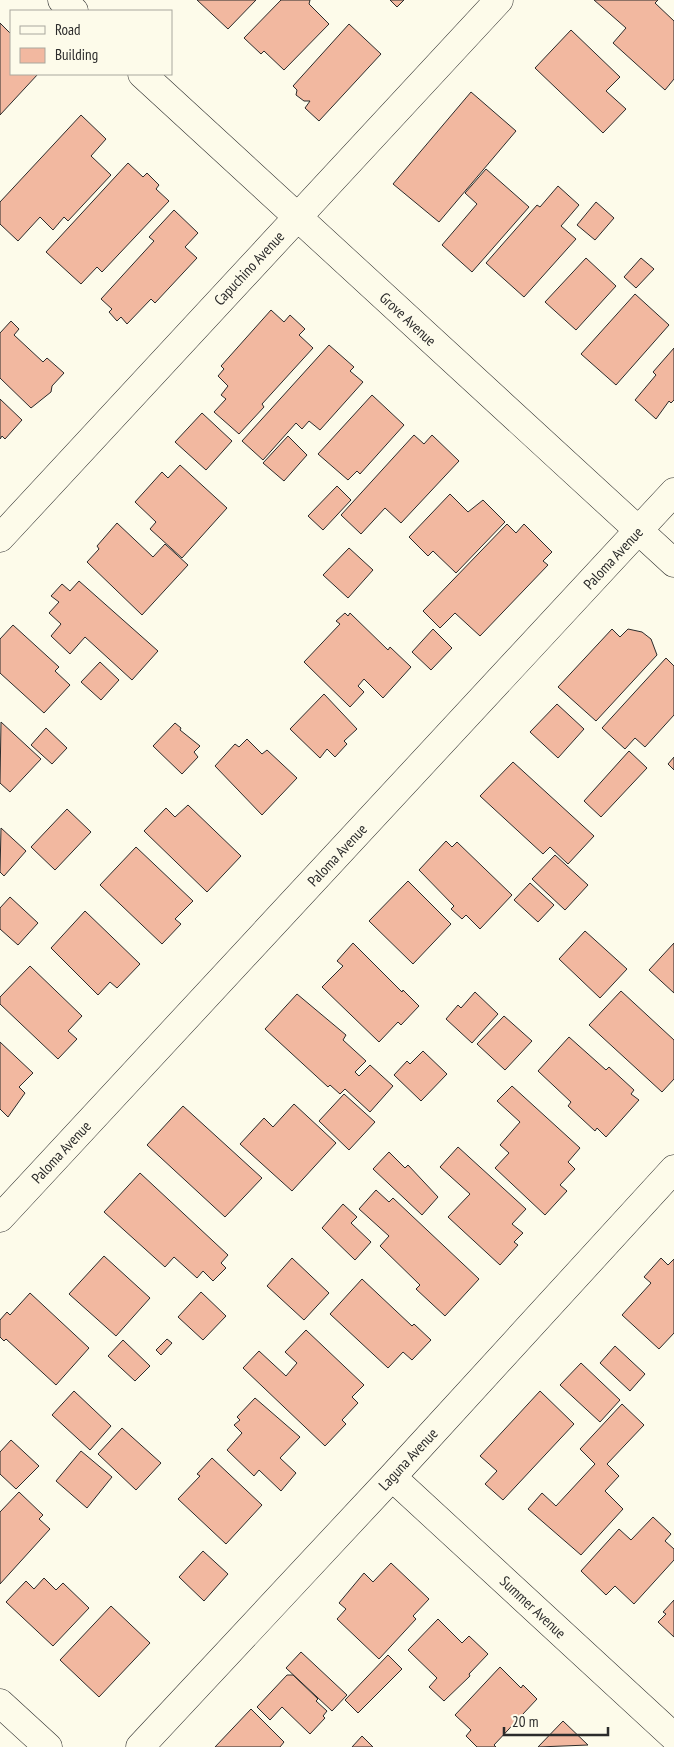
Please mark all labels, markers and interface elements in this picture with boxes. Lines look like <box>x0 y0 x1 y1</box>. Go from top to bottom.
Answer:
legend <box>10 10 172 75</box>
text: Road <box>55 20 81 39</box>
text: Building <box>55 45 98 64</box>
street label: Capuchino Avenue <box>210 227 288 309</box>
street label: Grove Avenue <box>376 288 440 350</box>
street label: Paloma Avenue <box>579 523 647 593</box>
street label: Paloma Avenue <box>303 820 371 890</box>
street label: Paloma Avenue <box>27 1117 95 1187</box>
street label: Laguna Avenue <box>374 1424 442 1494</box>
street label: Summer Avenue <box>496 1572 570 1642</box>
scale bar <box>504 1704 608 1736</box>
text: 20 m <box>512 1712 538 1731</box>

